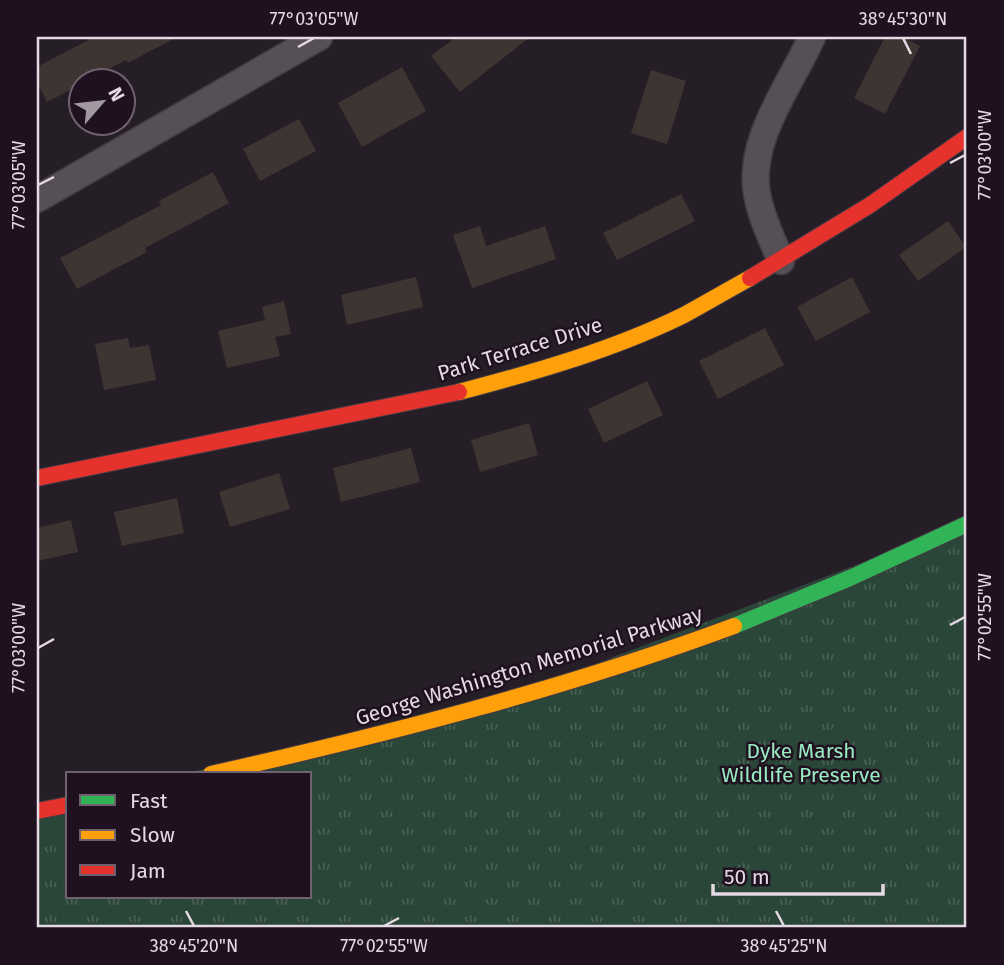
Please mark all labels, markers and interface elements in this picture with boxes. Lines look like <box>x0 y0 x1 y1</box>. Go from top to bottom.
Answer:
text: 77°03'05"W <box>270 8 359 30</box>
text: 38°45'30"N <box>859 8 947 30</box>
north arrow <box>66 66 136 136</box>
text: N <box>103 83 130 105</box>
text: 77°03'00"W <box>974 110 996 200</box>
text: 77°03'05"W <box>8 140 30 229</box>
street label: Park Terrace Drive <box>435 312 605 386</box>
text: 77°02'55"W <box>974 573 996 661</box>
street label: George Washington Memorial Parkway <box>352 601 706 731</box>
text: 77°03'00"W <box>8 603 30 693</box>
park label: Dyke Marsh Wildlife Preserve <box>721 738 881 788</box>
legend <box>66 772 312 898</box>
text: Fast <box>130 788 168 814</box>
text: Slow <box>130 822 175 848</box>
scale bar <box>713 853 883 897</box>
text: Jam <box>130 858 166 884</box>
text: 50 m <box>724 864 770 890</box>
text: 38°45'20"N <box>150 935 238 957</box>
text: 77°02'55"W <box>340 935 428 957</box>
text: 38°45'25"N <box>741 935 828 957</box>

